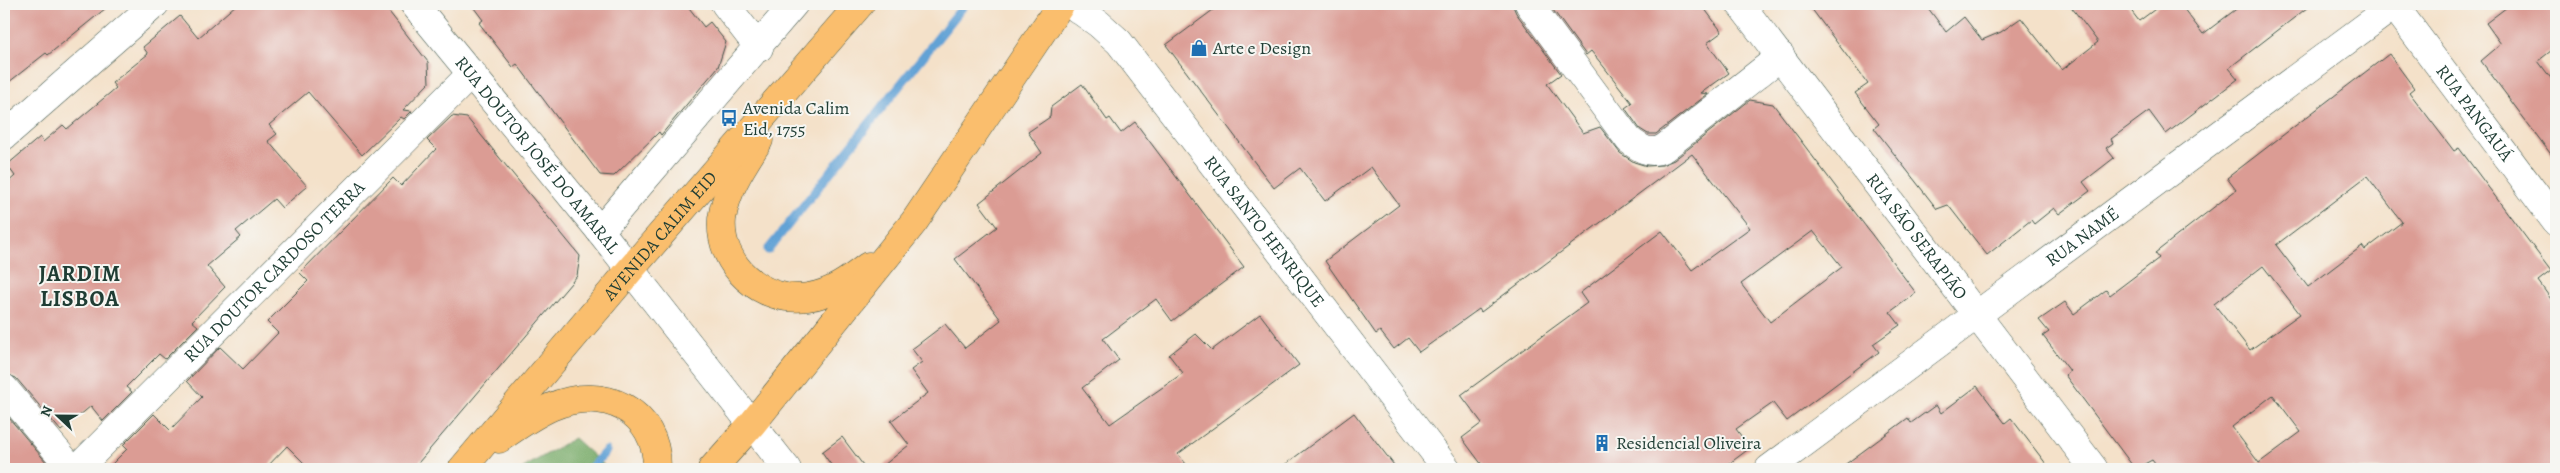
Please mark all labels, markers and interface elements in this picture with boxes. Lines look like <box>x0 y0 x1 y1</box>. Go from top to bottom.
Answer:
place label: Arte e Design <box>1212 36 1311 60</box>
shop icon: Arte e Design <box>1189 38 1209 58</box>
street label: RUA DOUTOR JOSÉ DO AMARAL <box>450 51 626 259</box>
street label: RUA PANGAUÁ <box>2430 60 2519 166</box>
place label: Avenida Calim Eid, 1755 <box>742 96 850 141</box>
bus stop icon: Avenida Calim Eid, 1755 <box>719 108 739 128</box>
street label: RUA SANTO HENRIQUE <box>1198 151 1330 312</box>
street label: AVENIDA CALIM EID <box>597 166 722 306</box>
street label: RUA SÃO SERAPIÃO <box>1861 168 1973 305</box>
street label: RUA DOUTOR CARDOSO TERRA <box>178 175 370 368</box>
street label: RUA NAMÉ <box>2041 201 2124 272</box>
district label: JARDIM LISBOA <box>39 259 121 314</box>
north arrow <box>32 390 82 440</box>
text: N <box>36 403 57 420</box>
place label: Residencial Oliveira <box>1616 431 1762 455</box>
building icon: Residencial Oliveira <box>1592 433 1612 453</box>

